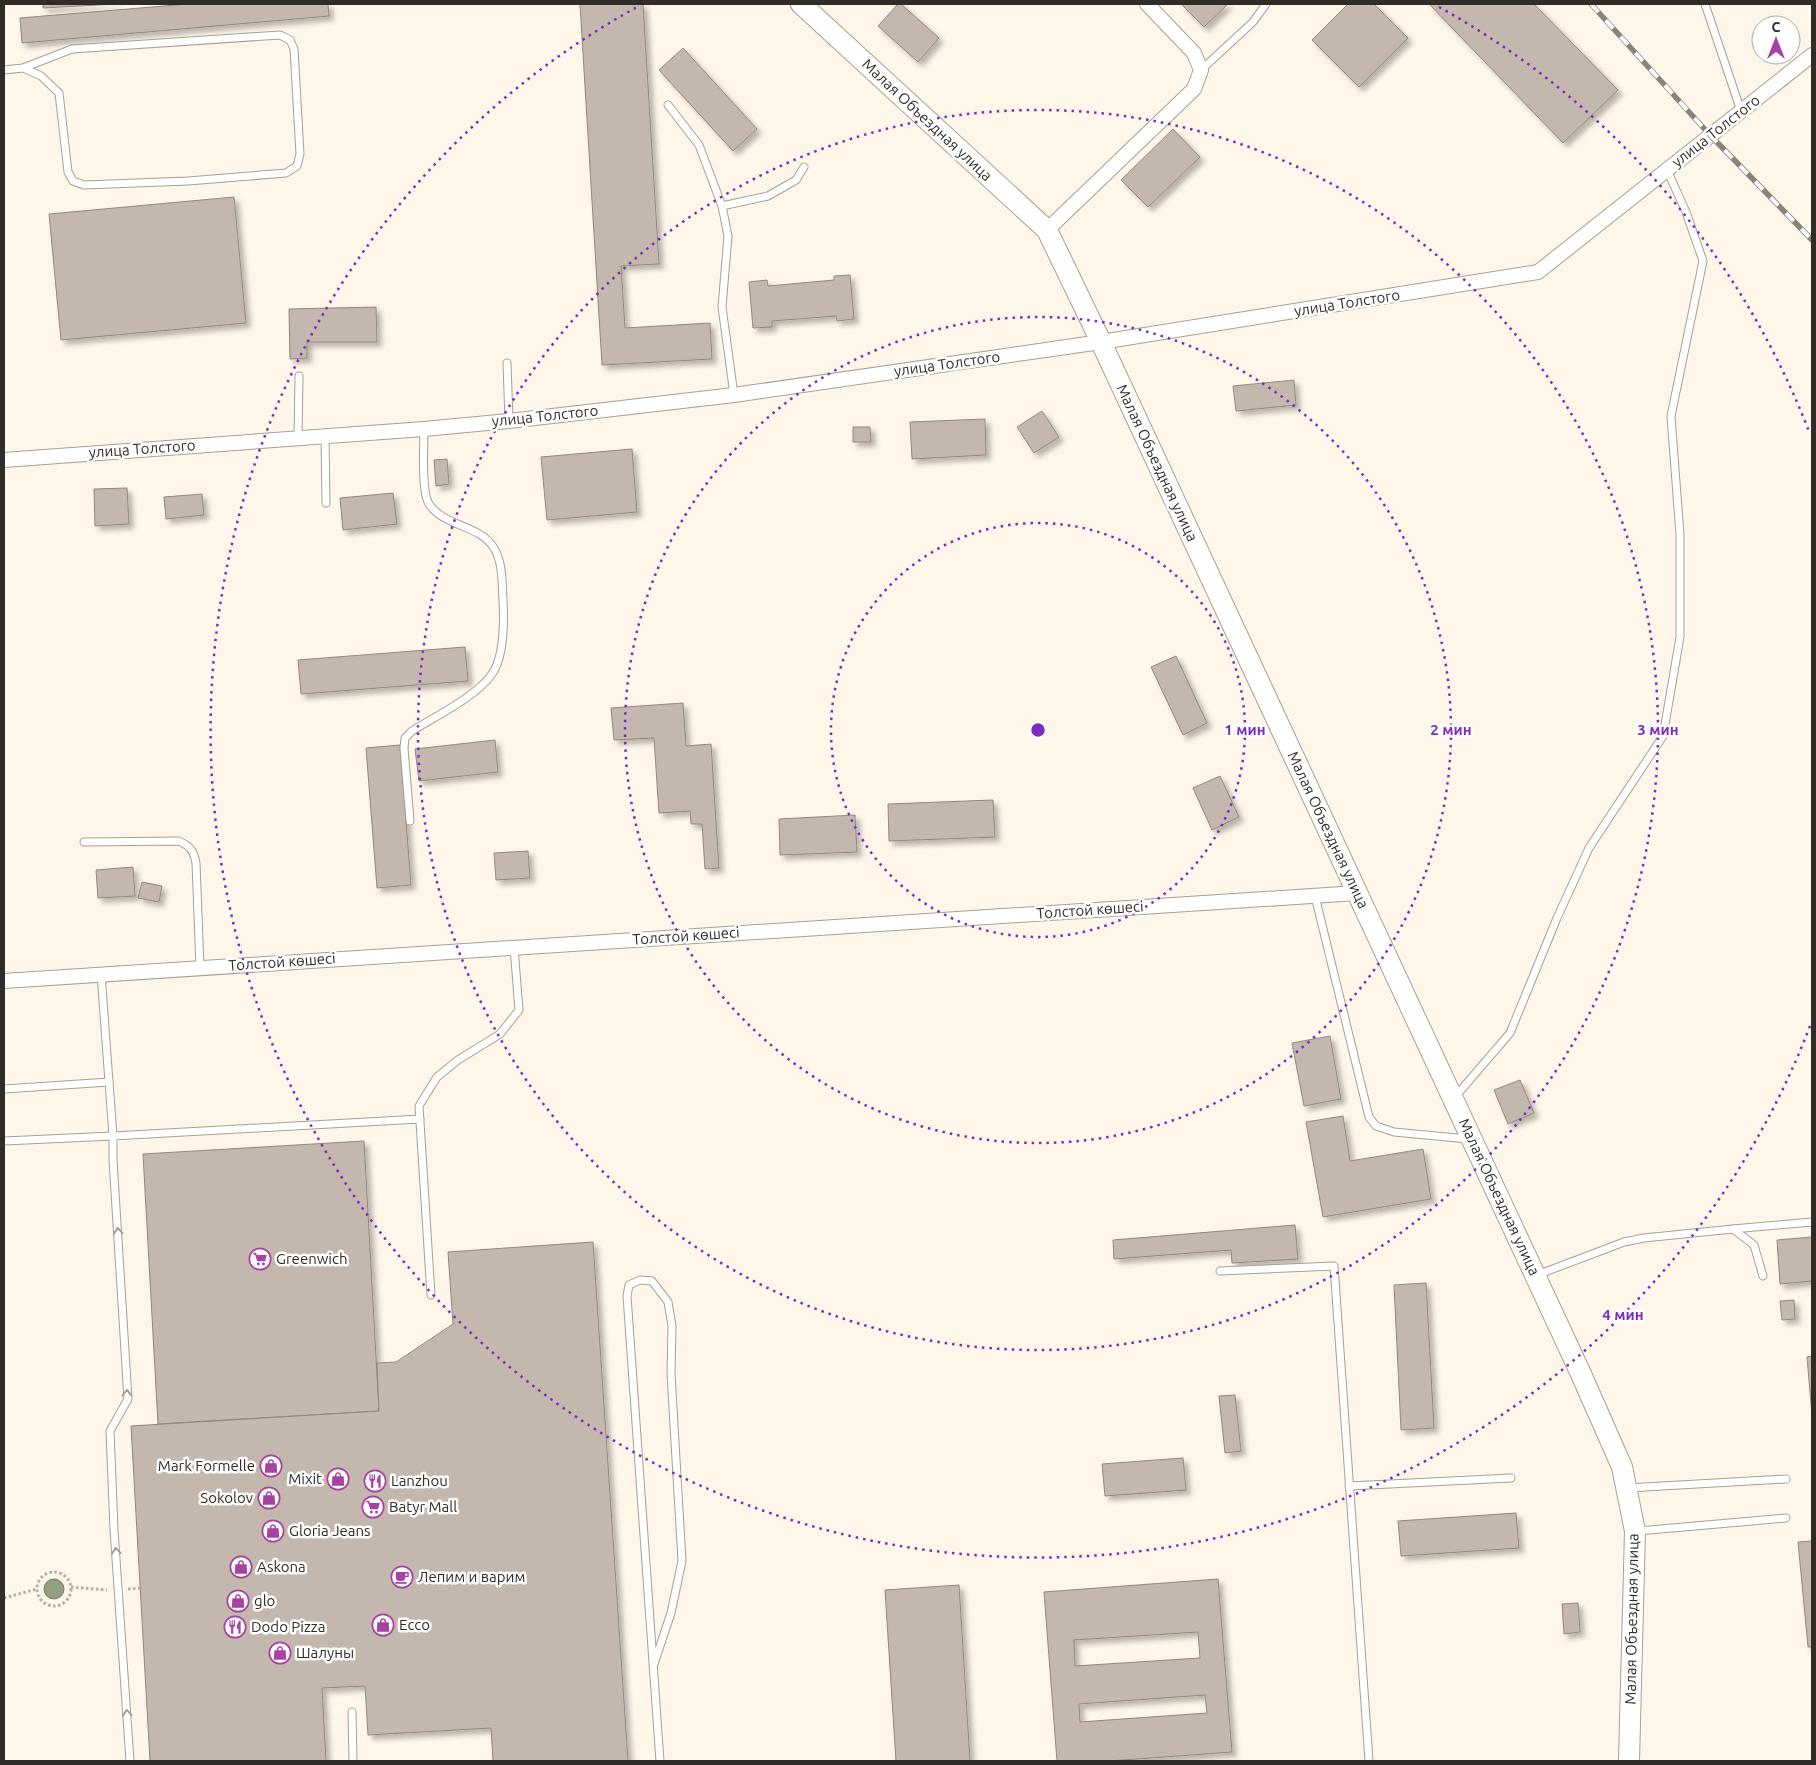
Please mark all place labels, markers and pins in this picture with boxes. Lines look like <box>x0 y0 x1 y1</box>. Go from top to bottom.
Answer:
centre of rings <box>1029 721 1047 739</box>
supermarket icon: Greenwich <box>248 1247 272 1271</box>
place label: Greenwich <box>276 1250 348 1267</box>
shop icon: Mark Formelle <box>259 1454 283 1478</box>
place label: Mark Formelle <box>158 1457 255 1474</box>
shop icon: Mixit <box>326 1467 350 1491</box>
restaurant icon: Lanzhou <box>363 1469 387 1493</box>
place label: Mixit <box>288 1470 322 1487</box>
place label: Lanzhou <box>391 1472 448 1489</box>
shop icon: Sokolov <box>257 1486 281 1510</box>
place label: Sokolov <box>200 1489 254 1506</box>
supermarket icon: Batyr Mall <box>361 1495 385 1519</box>
place label: Batyr Mall <box>389 1498 457 1515</box>
shop icon: Gloria Jeans <box>261 1519 285 1543</box>
place label: Gloria Jeans <box>289 1522 371 1539</box>
shop icon: Askona <box>229 1555 253 1579</box>
place label: Askona <box>257 1558 306 1575</box>
cafe icon: Лепим и варим <box>390 1565 414 1589</box>
place label: Лепим и варим <box>418 1568 525 1585</box>
shop icon: glo <box>226 1589 250 1613</box>
place label: glo <box>254 1592 275 1609</box>
shop icon: Ecco <box>371 1613 395 1637</box>
restaurant icon: Dodo Pizza <box>223 1615 247 1639</box>
place label: Ecco <box>399 1616 430 1633</box>
place label: Dodo Pizza <box>251 1618 325 1635</box>
shop icon: Шалуны <box>268 1641 292 1665</box>
place label: Шалуны <box>296 1644 354 1661</box>

